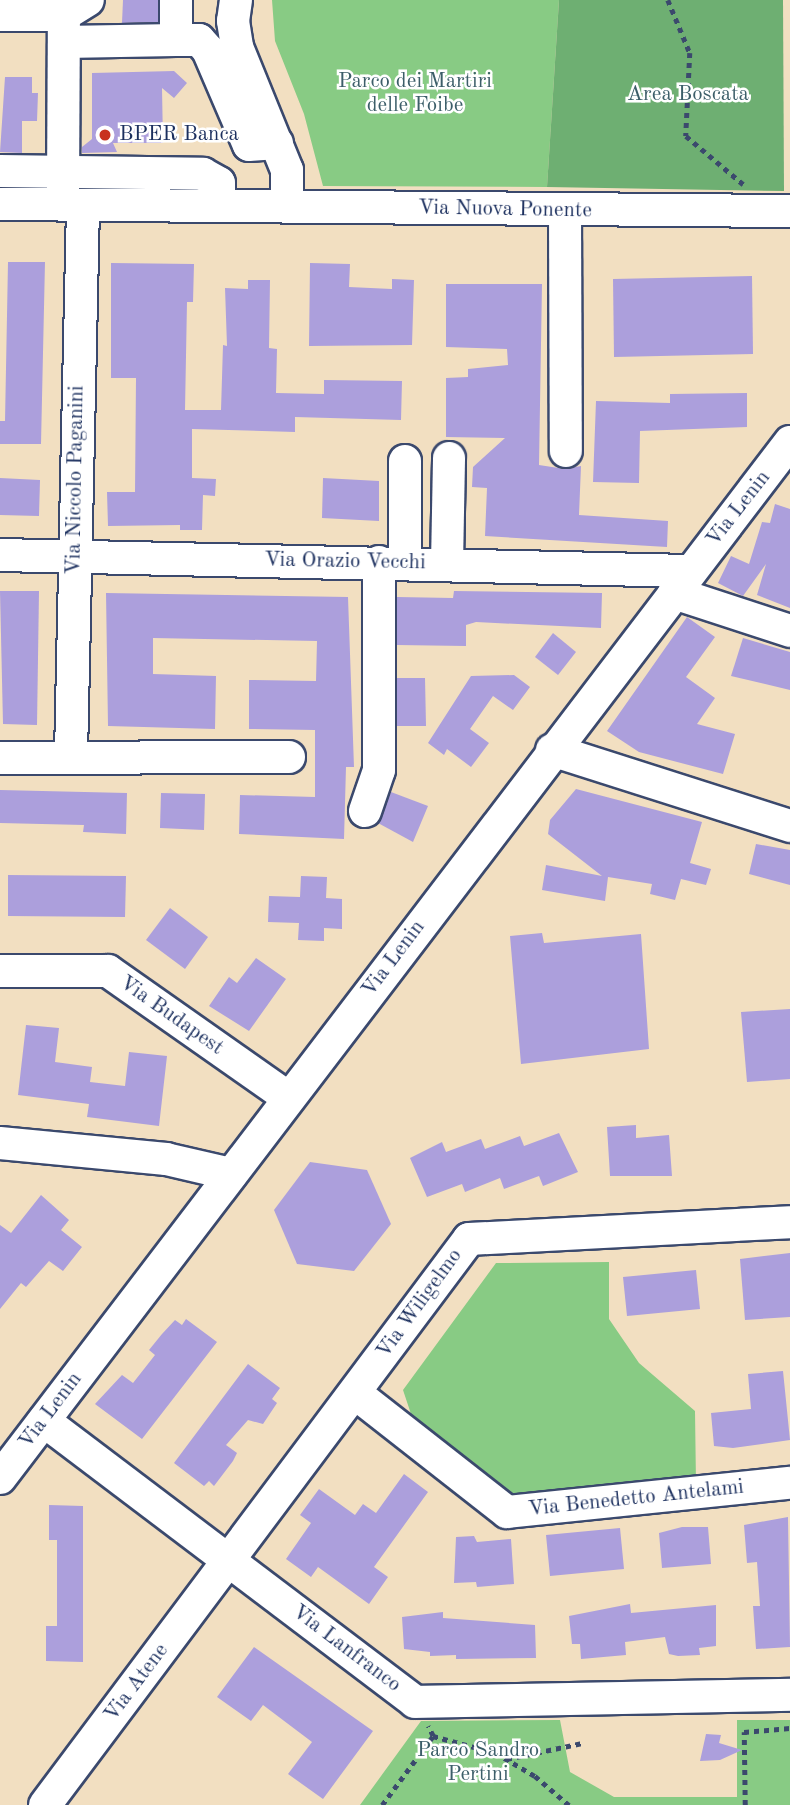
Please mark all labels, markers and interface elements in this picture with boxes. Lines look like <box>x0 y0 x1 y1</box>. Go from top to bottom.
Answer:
park label: Parco dei Martiri delle Foibe <box>338 69 492 119</box>
park label: Area Boscata <box>627 82 749 108</box>
place label: BPER Banca <box>119 122 239 148</box>
marker: BPER Banca <box>97 127 113 143</box>
street label: Via Nuova Ponente <box>418 196 592 224</box>
street label: Via Niccolo Paganini <box>62 385 90 575</box>
street label: Via Lenin <box>702 466 776 552</box>
street label: Via Orazio Vecchi <box>264 548 426 576</box>
street label: Via Lenin <box>357 916 431 1002</box>
street label: Via Budapest <box>114 971 228 1061</box>
street label: Via Wiligelmo <box>372 1244 468 1364</box>
street label: Via Lenin <box>14 1368 88 1454</box>
street label: Via Benedetto Antelami <box>527 1475 745 1523</box>
street label: Via Lanfranco <box>287 1600 405 1698</box>
street label: Via Atene <box>99 1639 175 1727</box>
park label: Parco Sandro Pertini <box>417 1738 539 1788</box>

